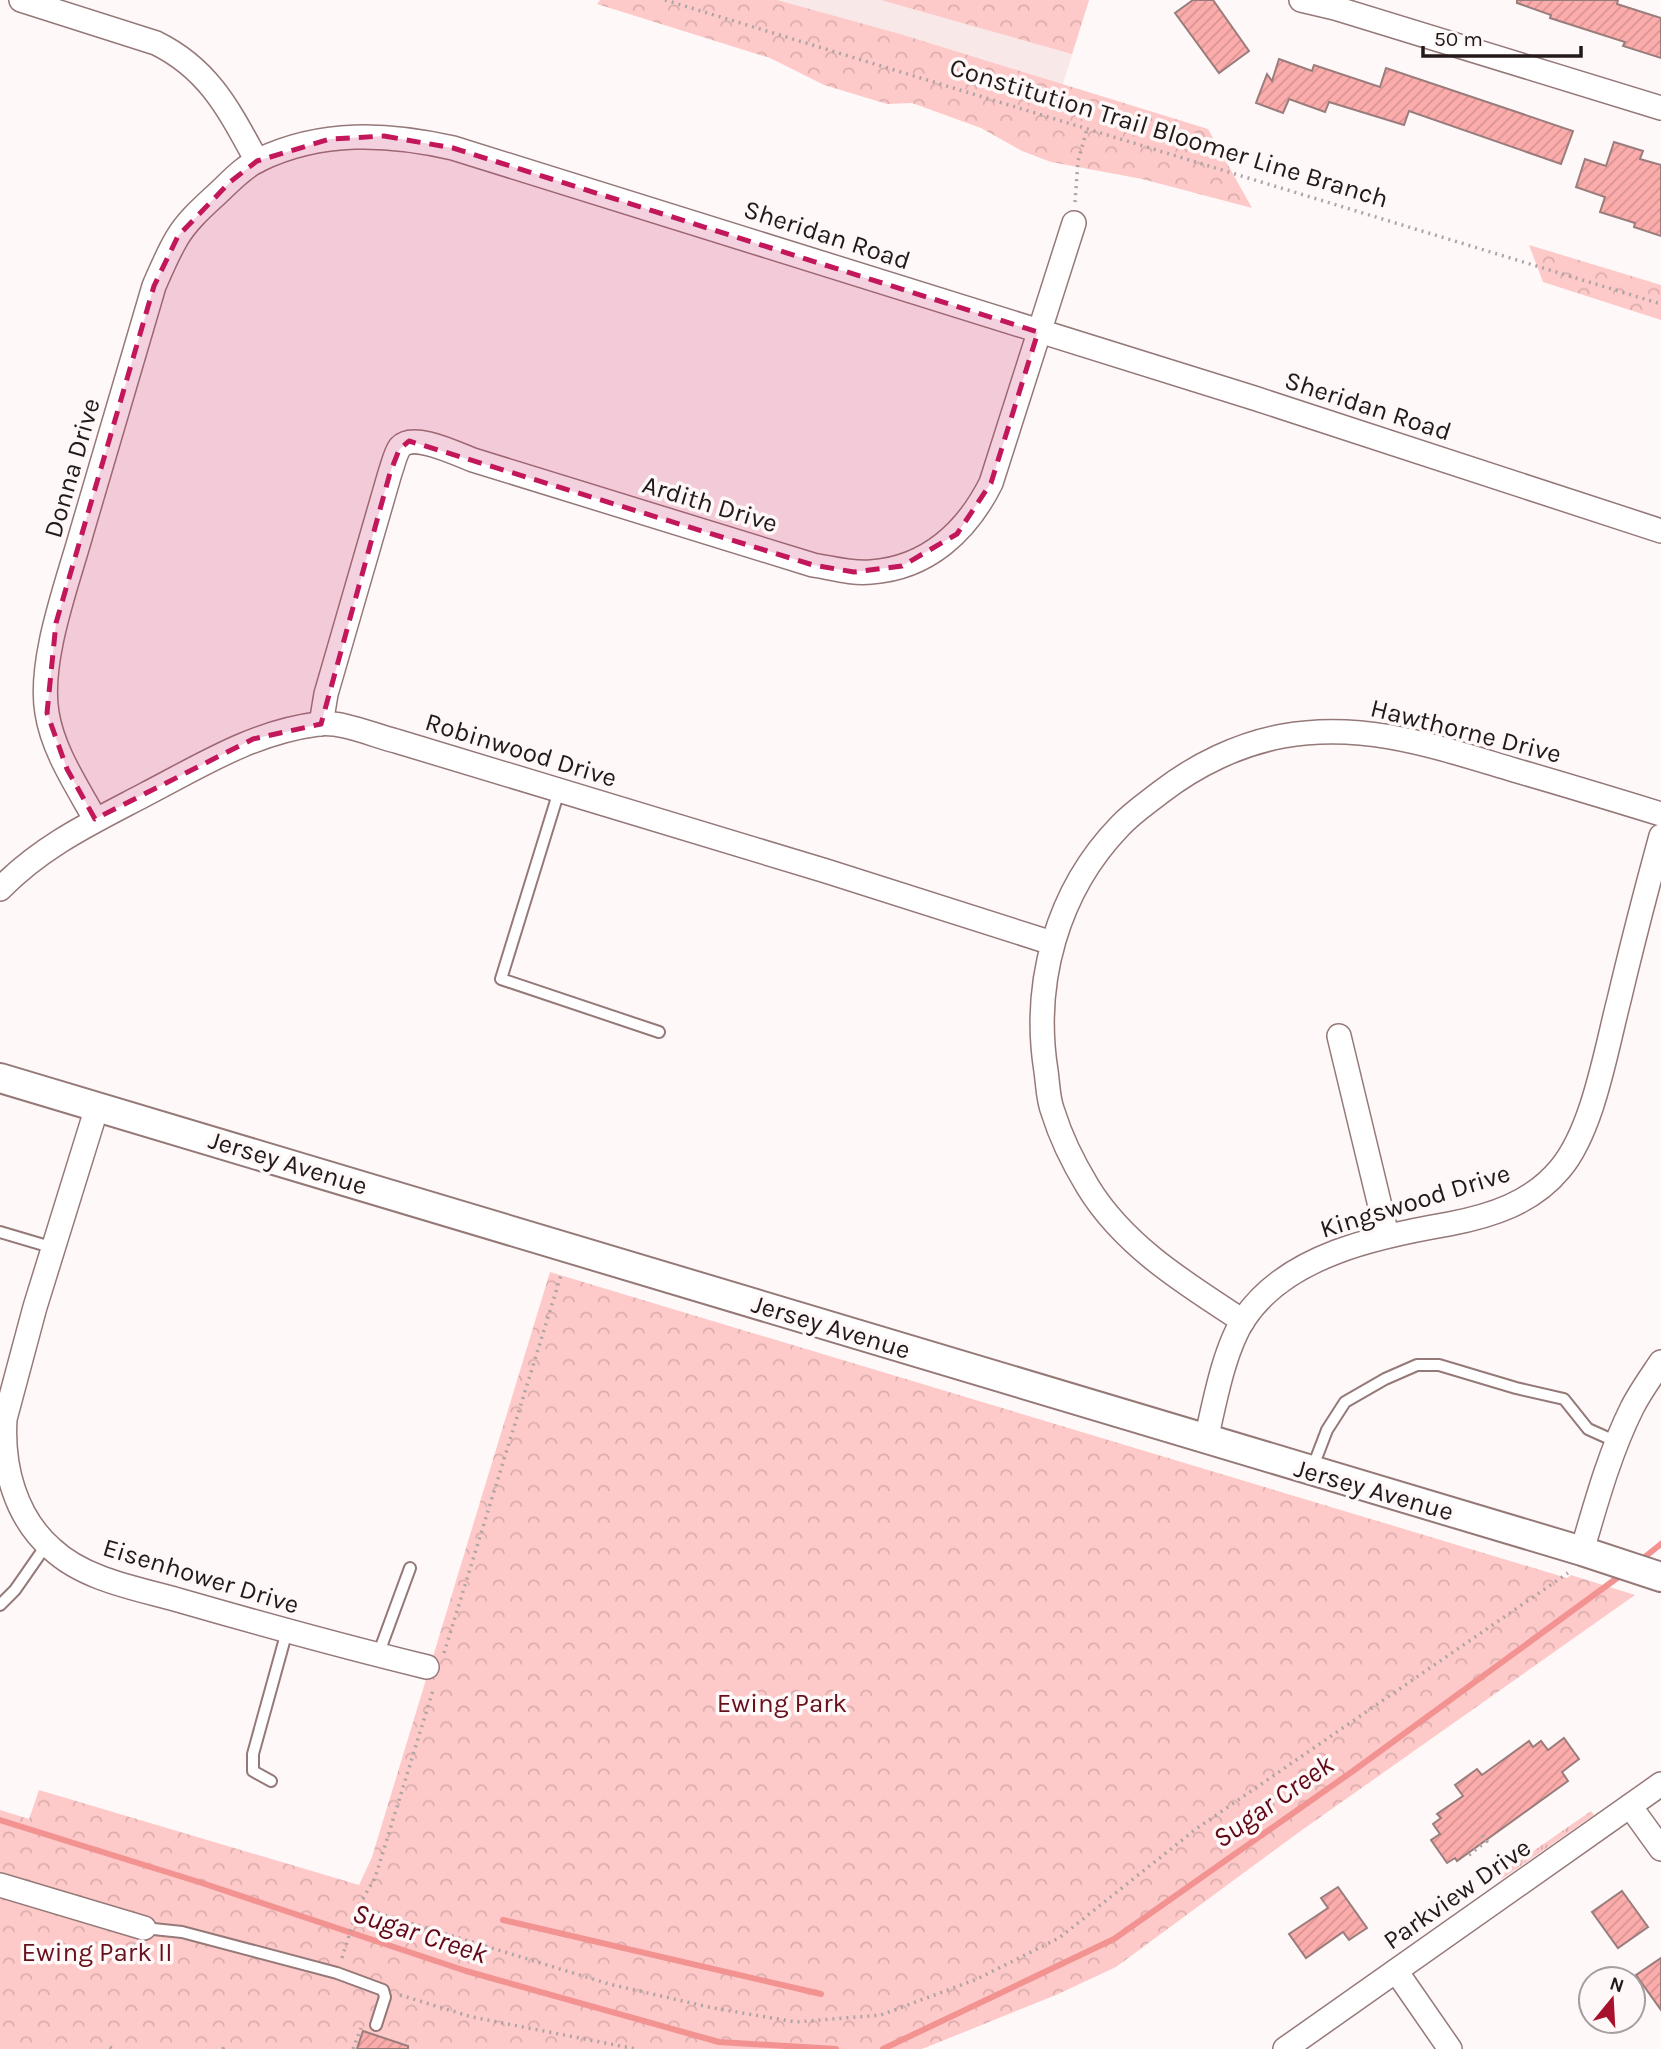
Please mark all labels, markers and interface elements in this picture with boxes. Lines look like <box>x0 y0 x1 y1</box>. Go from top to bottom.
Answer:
scale bar <box>1423 14 1580 58</box>
text: 50 m <box>1434 27 1483 51</box>
street label: Constitution Trail Bloomer Line Branch <box>946 51 1392 215</box>
street label: Sheridan Road <box>740 193 914 277</box>
street label: Sheridan Road <box>1281 364 1455 448</box>
street label: Donna Drive <box>37 395 107 541</box>
street label: Ardith Drive <box>639 469 781 539</box>
street label: Hawthorne Drive <box>1367 692 1565 770</box>
street label: Robinwood Drive <box>422 706 620 794</box>
street label: Jersey Avenue <box>205 1124 371 1202</box>
street label: Kingswood Drive <box>1316 1157 1514 1245</box>
street label: Jersey Avenue <box>748 1288 914 1366</box>
street label: Jersey Avenue <box>1291 1452 1457 1528</box>
street label: Eisenhower Drive <box>99 1531 303 1621</box>
park label: Ewing Park <box>717 1688 847 1719</box>
water label: Sugar Creek <box>1206 1747 1340 1855</box>
street label: Parkview Drive <box>1377 1832 1537 1956</box>
water label: Sugar Creek <box>348 1896 492 1971</box>
park label: Ewing Park II <box>21 1937 173 1968</box>
north arrow <box>1577 1965 1647 2035</box>
text: N <box>1607 1972 1627 1997</box>

